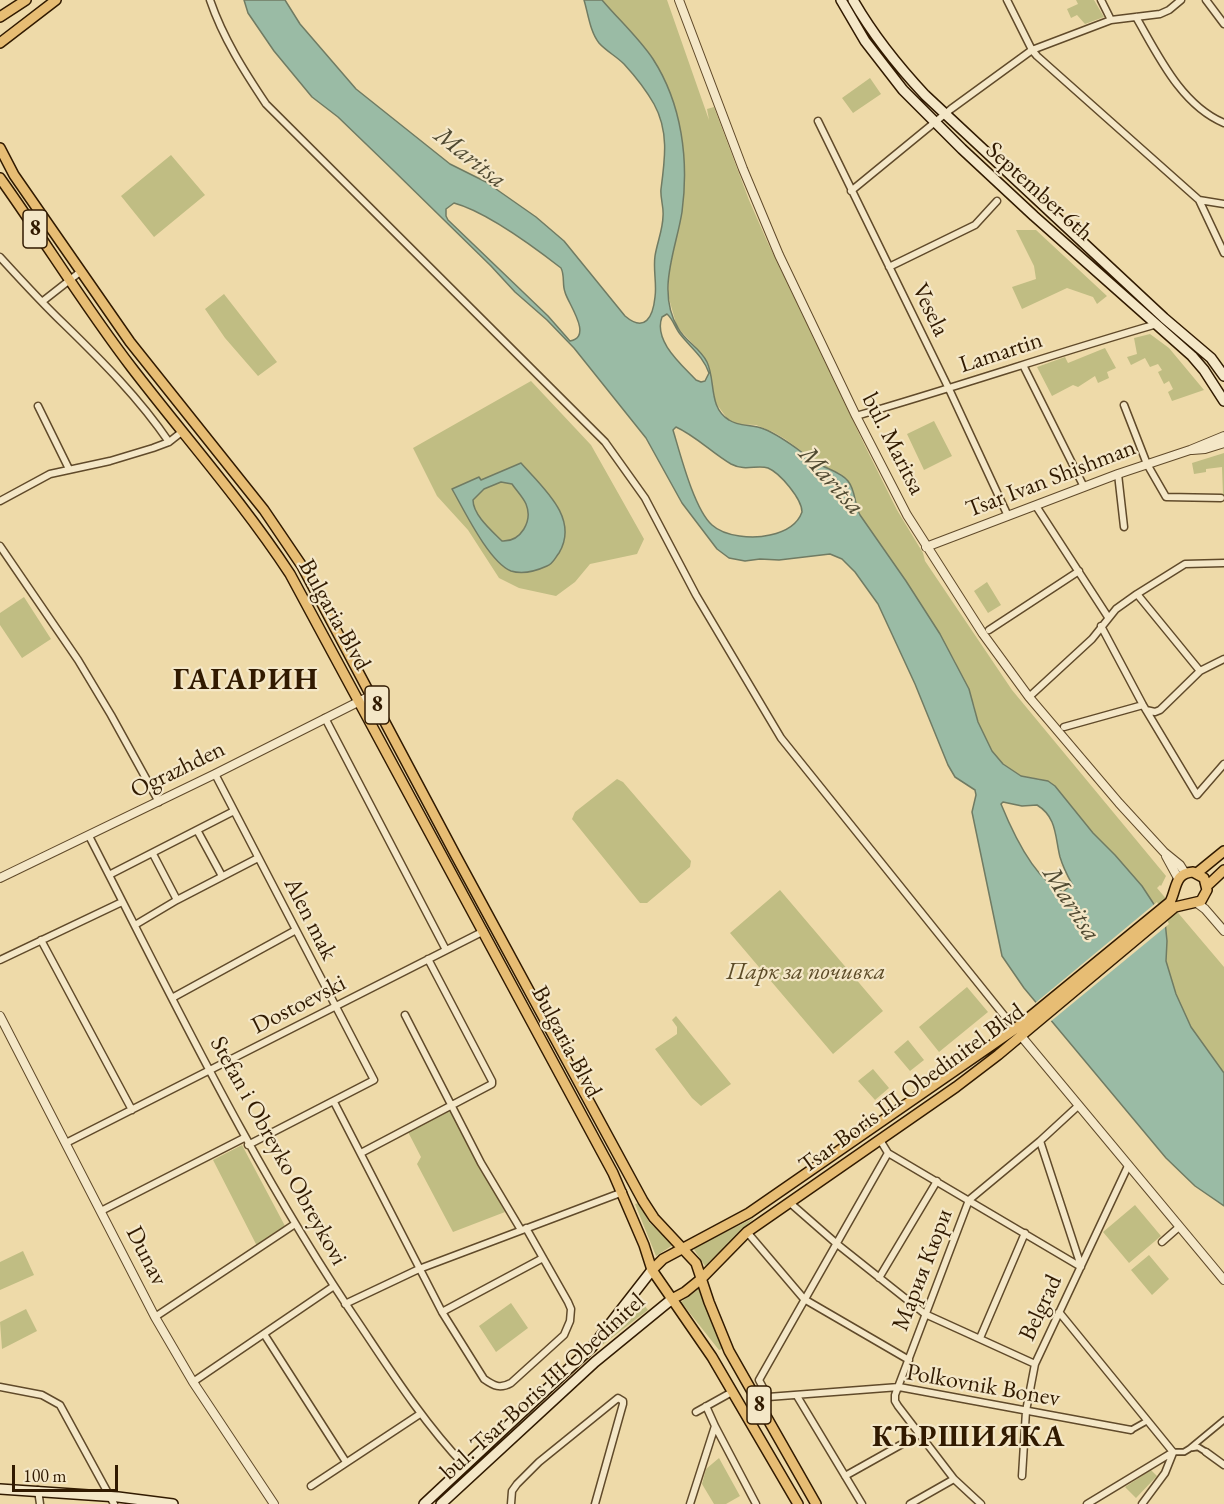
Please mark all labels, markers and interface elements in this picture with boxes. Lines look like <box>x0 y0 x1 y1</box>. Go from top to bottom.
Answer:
water label: Maritsa <box>428 120 512 196</box>
street label: September 6th <box>979 136 1099 248</box>
road number: 8 <box>23 210 47 248</box>
street label: Vesela <box>905 279 955 341</box>
street label: Lamartin <box>956 326 1046 380</box>
street label: bul. Maritsa <box>855 388 931 500</box>
street label: Tsar Ivan Shishman <box>962 433 1140 525</box>
water label: Maritsa <box>792 440 870 522</box>
street label: Bulgaria Blvd <box>292 554 376 676</box>
district label: ГАГАРИН <box>173 663 319 699</box>
road number: 8 <box>365 686 389 724</box>
street label: Ograzhden <box>126 735 230 805</box>
water label: Maritsa <box>1035 861 1107 947</box>
street label: Alen mak <box>277 873 343 965</box>
park label: Парк за почивка <box>726 958 886 986</box>
street label: Dostoevski <box>247 969 351 1041</box>
street label: Bulgaria Blvd <box>524 981 608 1103</box>
street label: Tsar Boris III Obedinitel Blvd <box>794 998 1030 1180</box>
street label: Stefan i Obreyko Obreykovi <box>203 1032 353 1270</box>
street label: Мария Кюри <box>887 1205 959 1335</box>
street label: Dunav <box>119 1221 173 1291</box>
street label: Belgrad <box>1013 1270 1069 1346</box>
street label: bul. Tsar Boris III Obedinitel <box>435 1287 651 1487</box>
street label: Polkovnik Bonev <box>904 1358 1062 1414</box>
road number: 8 <box>747 1386 771 1424</box>
district label: КЪРШИЯКА <box>872 1420 1066 1456</box>
scale bar <box>15 1453 122 1491</box>
text: 100 m <box>23 1464 67 1487</box>

